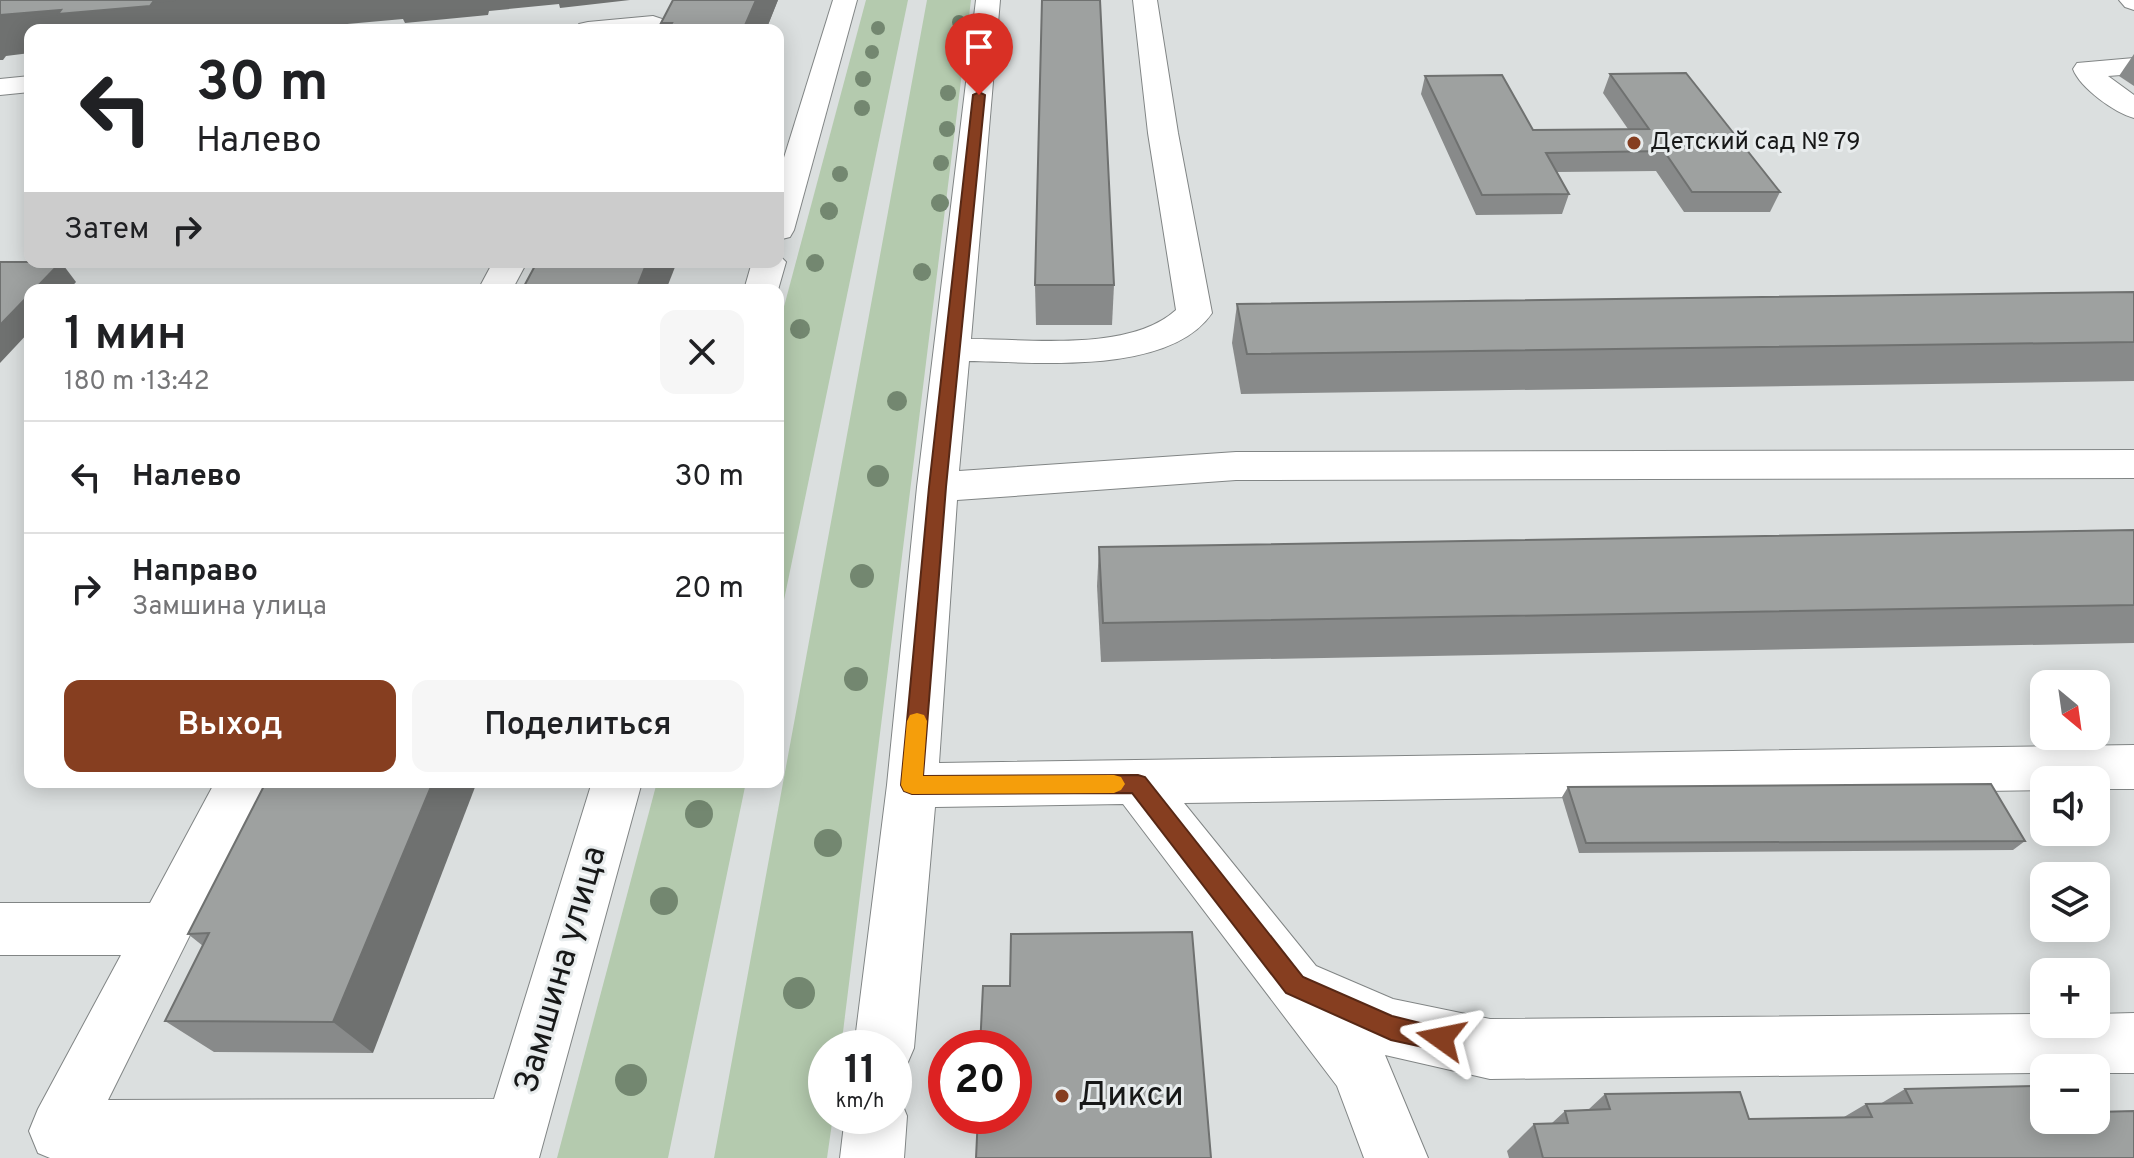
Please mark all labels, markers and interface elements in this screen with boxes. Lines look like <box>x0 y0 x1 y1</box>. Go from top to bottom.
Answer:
pin <box>945 13 1013 95</box>
icon: arrive <box>957 25 1001 69</box>
text: 30 m <box>196 50 329 120</box>
icon: left <box>64 56 168 160</box>
text: Налево <box>196 119 322 165</box>
place label: Детский сад № 79 <box>1650 128 1861 158</box>
marker: Детский сад № 79 <box>1625 134 1643 152</box>
icon: right <box>165 208 209 252</box>
text: Затем <box>64 212 149 249</box>
text: 1 мин <box>64 306 187 366</box>
button: close <box>660 310 744 394</box>
text: 180 m · 13:42 <box>64 366 210 399</box>
icon: left <box>64 455 108 499</box>
text: Налево <box>132 459 241 496</box>
text: 30 m <box>675 459 744 496</box>
text: Направо <box>132 554 258 591</box>
icon: right <box>64 567 108 611</box>
text: 20 m <box>674 571 744 608</box>
text: Замшина улица <box>132 591 327 624</box>
north arrow <box>2030 670 2110 750</box>
map controls <box>2030 670 2110 1134</box>
button: Выход <box>64 680 396 772</box>
button: Поделиться <box>412 680 744 772</box>
button: sound <box>2030 766 2110 846</box>
street label: Замшина улица <box>506 842 618 1098</box>
button: layers <box>2030 862 2110 942</box>
button: + <box>2030 958 2110 1038</box>
position arrow <box>1399 996 1483 1080</box>
speed limit sign: 20 <box>928 1030 1032 1134</box>
text: 11 <box>844 1047 876 1097</box>
button: − <box>2030 1054 2110 1134</box>
place label: Дикси <box>1078 1075 1184 1118</box>
marker: Дикси <box>1053 1087 1071 1105</box>
text: km/h <box>836 1089 884 1115</box>

